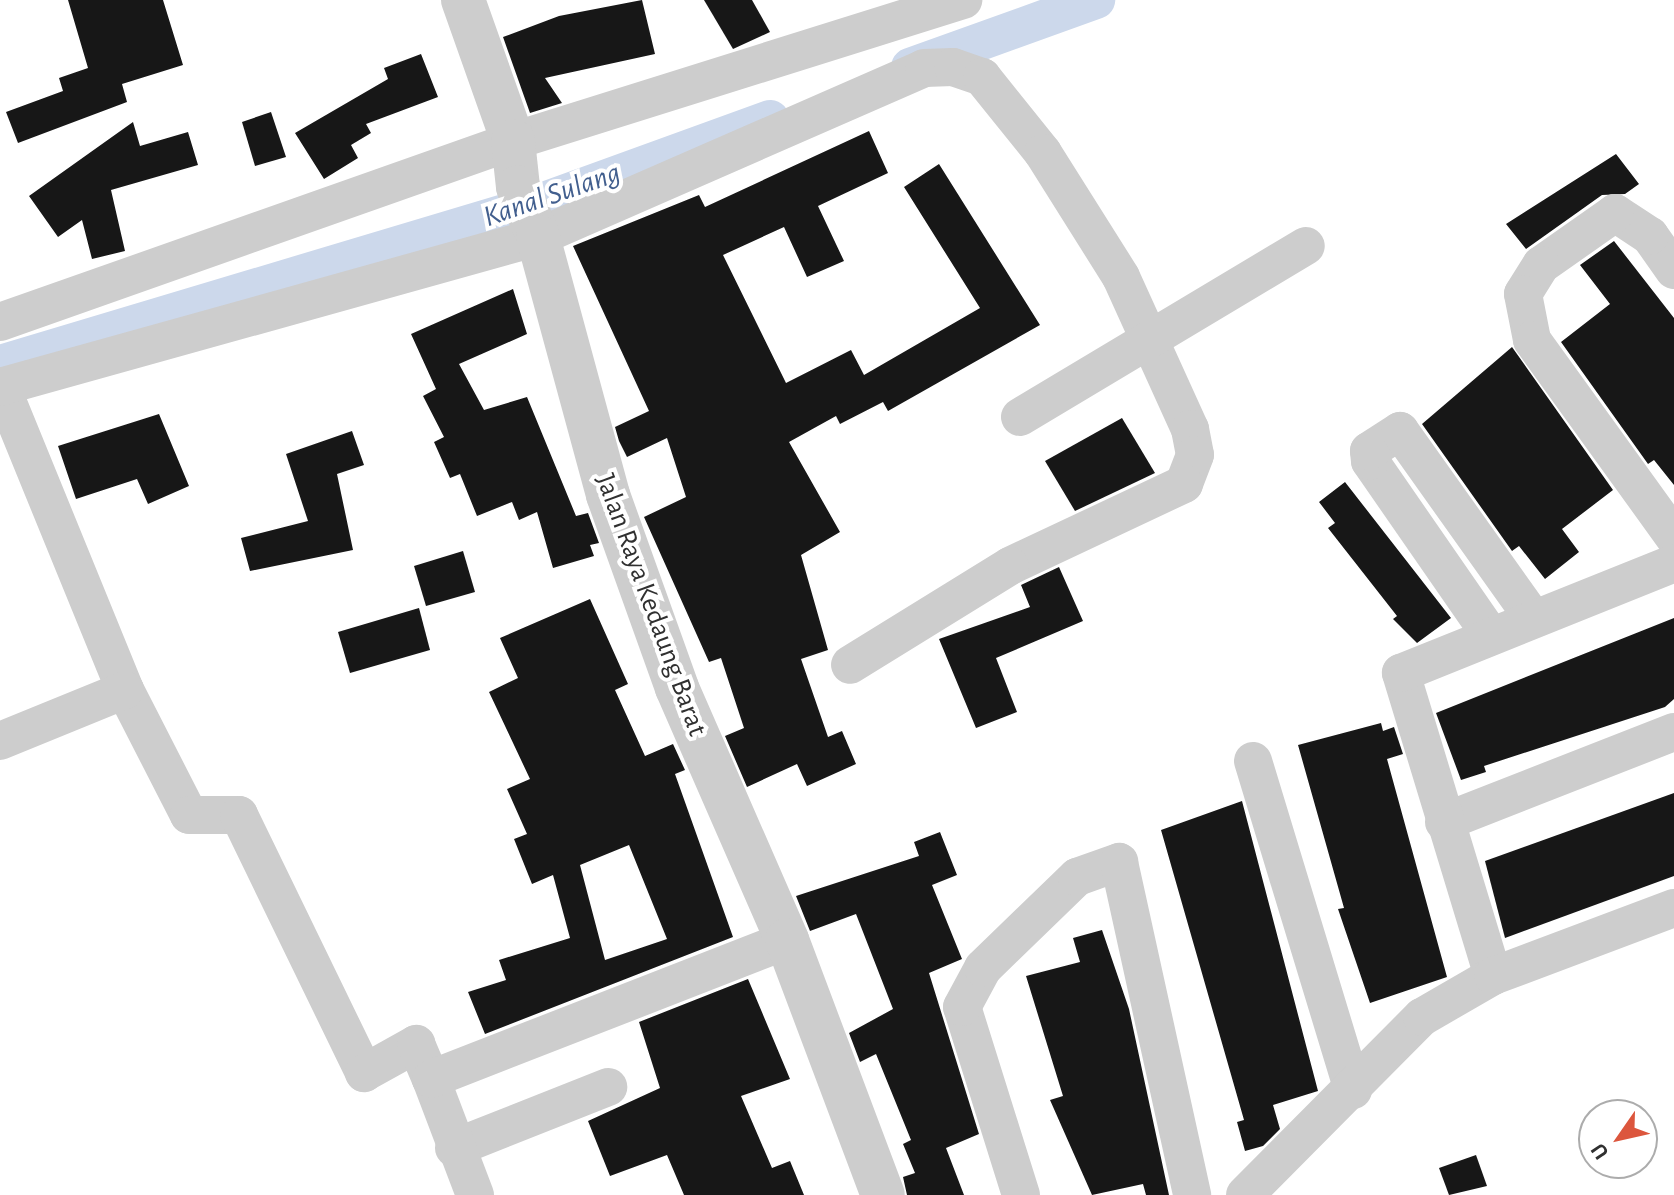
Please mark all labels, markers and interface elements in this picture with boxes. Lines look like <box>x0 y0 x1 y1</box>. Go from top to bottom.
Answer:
water label: Kanal Sulang <box>479 155 625 235</box>
street label: Jalan Raya Kedaung Barat <box>588 469 714 741</box>
north arrow <box>1578 1099 1658 1179</box>
text: U <box>1587 1139 1613 1163</box>

